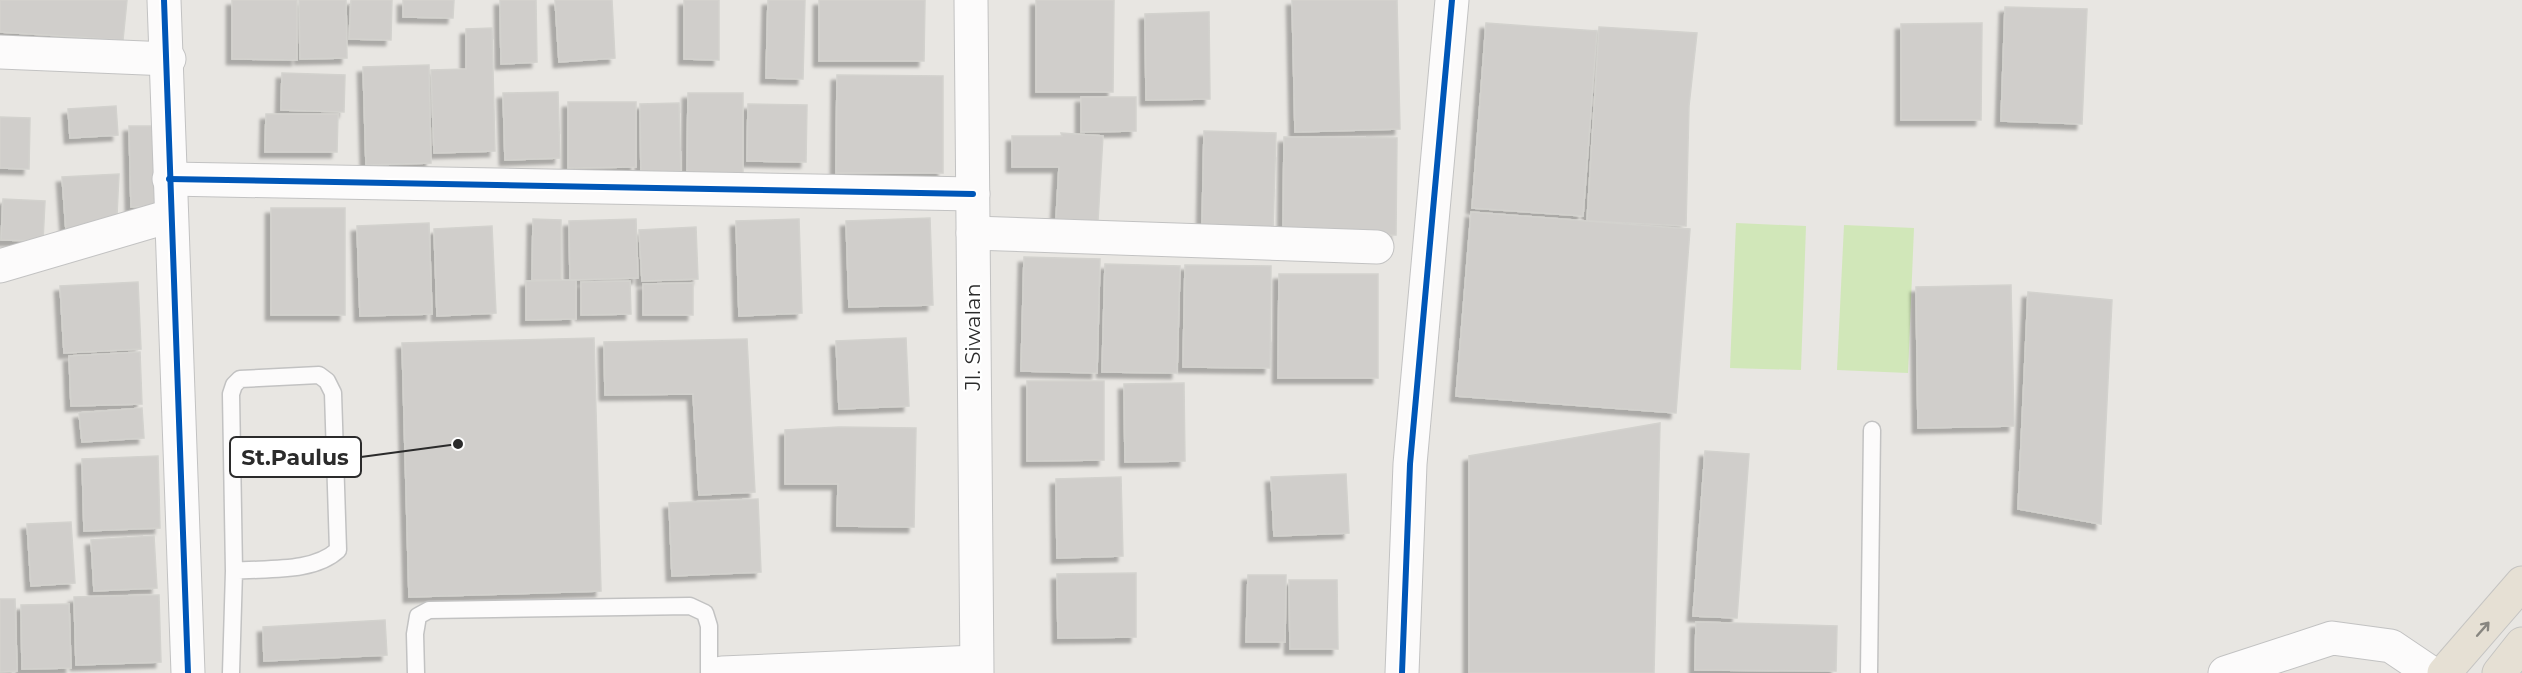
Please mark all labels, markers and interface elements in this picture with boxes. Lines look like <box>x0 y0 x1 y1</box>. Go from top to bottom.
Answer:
street label: Jl. Siwalan <box>960 283 985 392</box>
callout: St.Paulus <box>230 437 361 477</box>
text: St.Paulus <box>241 444 349 471</box>
one-way arrow <box>2476 621 2489 637</box>

